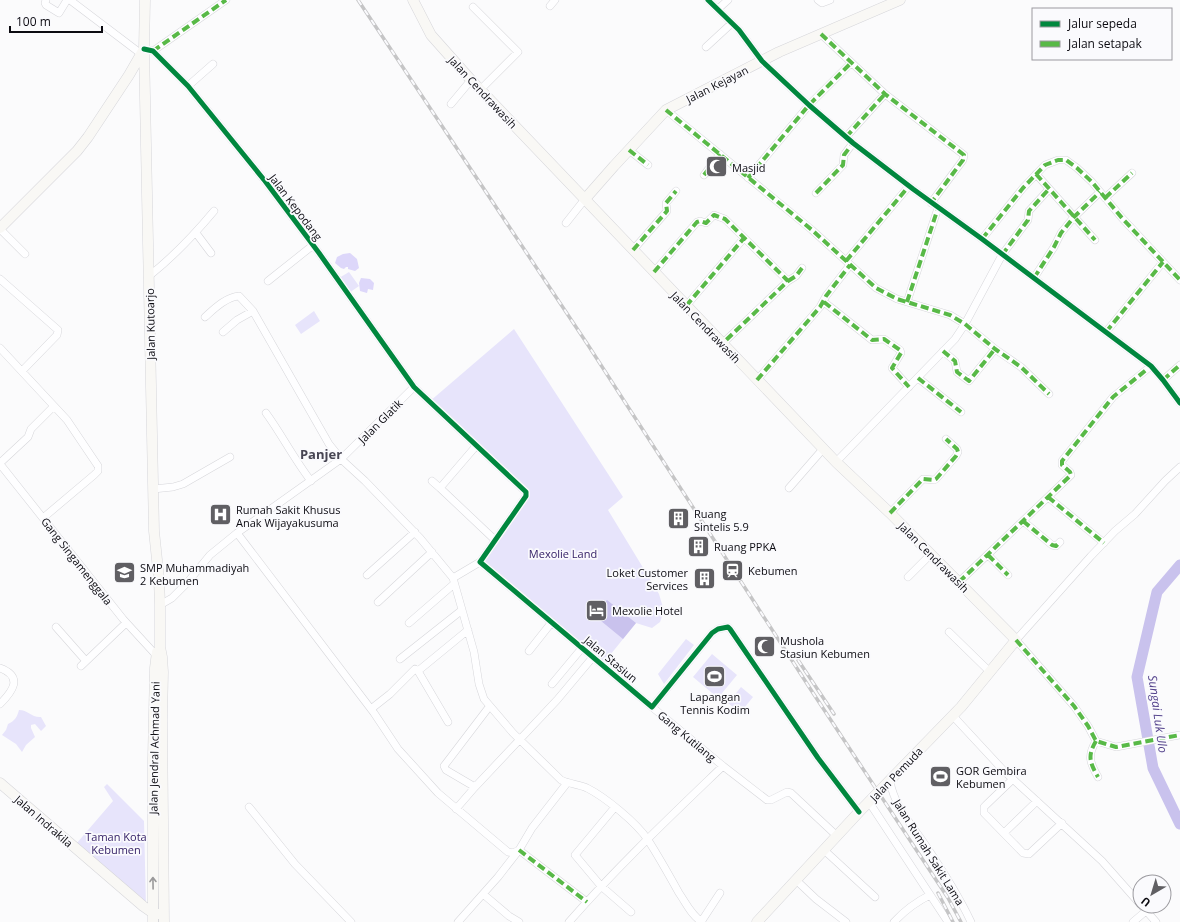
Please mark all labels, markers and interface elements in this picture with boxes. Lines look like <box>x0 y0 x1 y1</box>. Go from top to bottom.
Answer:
scale bar <box>10 8 102 34</box>
legend <box>1032 8 1172 60</box>
text: 100 m <box>16 13 51 30</box>
text: Jalur sepeda <box>1067 15 1137 32</box>
text: Jalan setapak <box>1067 35 1142 52</box>
street label: Jalan Cendrawasih <box>445 52 521 132</box>
street label: Jalan Kejayan <box>683 62 751 107</box>
mosque icon: Masjid <box>704 154 730 180</box>
place label: Masjid <box>732 160 766 175</box>
street label: Jalan Kepodang <box>266 170 326 243</box>
street label: Jalan Cendrawasih <box>667 287 744 366</box>
street label: Jalan Kutoarjo <box>142 288 158 361</box>
street label: Jalan Glatik <box>354 395 406 447</box>
district label: Panjer <box>300 445 342 463</box>
hospital icon: Rumah Sakit Khusus Anak Wijayakusuma <box>208 502 234 528</box>
place label: Rumah Sakit Khusus Anak Wijayakusuma <box>236 502 340 530</box>
building icon: Ruang Sintelis 5.9 <box>665 506 691 532</box>
place label: Ruang Sintelis 5.9 <box>694 506 749 534</box>
street label: Gang Singamenggala <box>38 514 116 608</box>
street label: Jalan Cendrawasih <box>895 518 973 596</box>
building icon: Ruang PPKA <box>685 533 711 559</box>
place label: Ruang PPKA <box>714 539 776 554</box>
park label: Mexolie Land <box>529 546 597 561</box>
station icon: Kebumen <box>719 557 745 583</box>
school or university icon: SMP Muhammadiyah 2 Kebumen <box>112 560 138 586</box>
place label: SMP Muhammadiyah 2 Kebumen <box>140 560 249 588</box>
place label: Kebumen <box>748 563 798 578</box>
place label: Loket Customer Services <box>607 565 689 593</box>
building icon: Loket Customer Services <box>691 565 717 591</box>
hotel icon: Mexolie Hotel <box>583 597 609 623</box>
place label: Mexolie Hotel <box>612 603 683 618</box>
street label: Jalan Stasiun <box>580 632 641 686</box>
mosque icon: Mushola Stasiun Kebumen <box>752 633 778 659</box>
place label: Mushola Stasiun Kebumen <box>780 633 870 661</box>
sports icon: Lapangan Tennis Kodim <box>702 663 728 689</box>
water label: Sungai Luk Ulo <box>1144 674 1172 754</box>
street label: Jalan Jendral Achmad Yani <box>145 681 163 816</box>
place label: Lapangan Tennis Kodim <box>680 689 750 717</box>
street label: Gang Kutilang <box>655 707 719 765</box>
street label: Jalan Pemuda <box>866 744 926 805</box>
sports icon: GOR Gembira Kebumen <box>928 763 954 789</box>
place label: GOR Gembira Kebumen <box>956 763 1027 791</box>
street label: Jalan Indrakila <box>11 791 76 850</box>
street label: Jalan Rumah Sakit Lama <box>890 795 968 908</box>
park label: Taman Kota Kebumen <box>85 829 147 857</box>
north arrow <box>1132 874 1172 914</box>
one-way arrow <box>149 877 157 890</box>
text: U <box>1138 894 1153 911</box>

